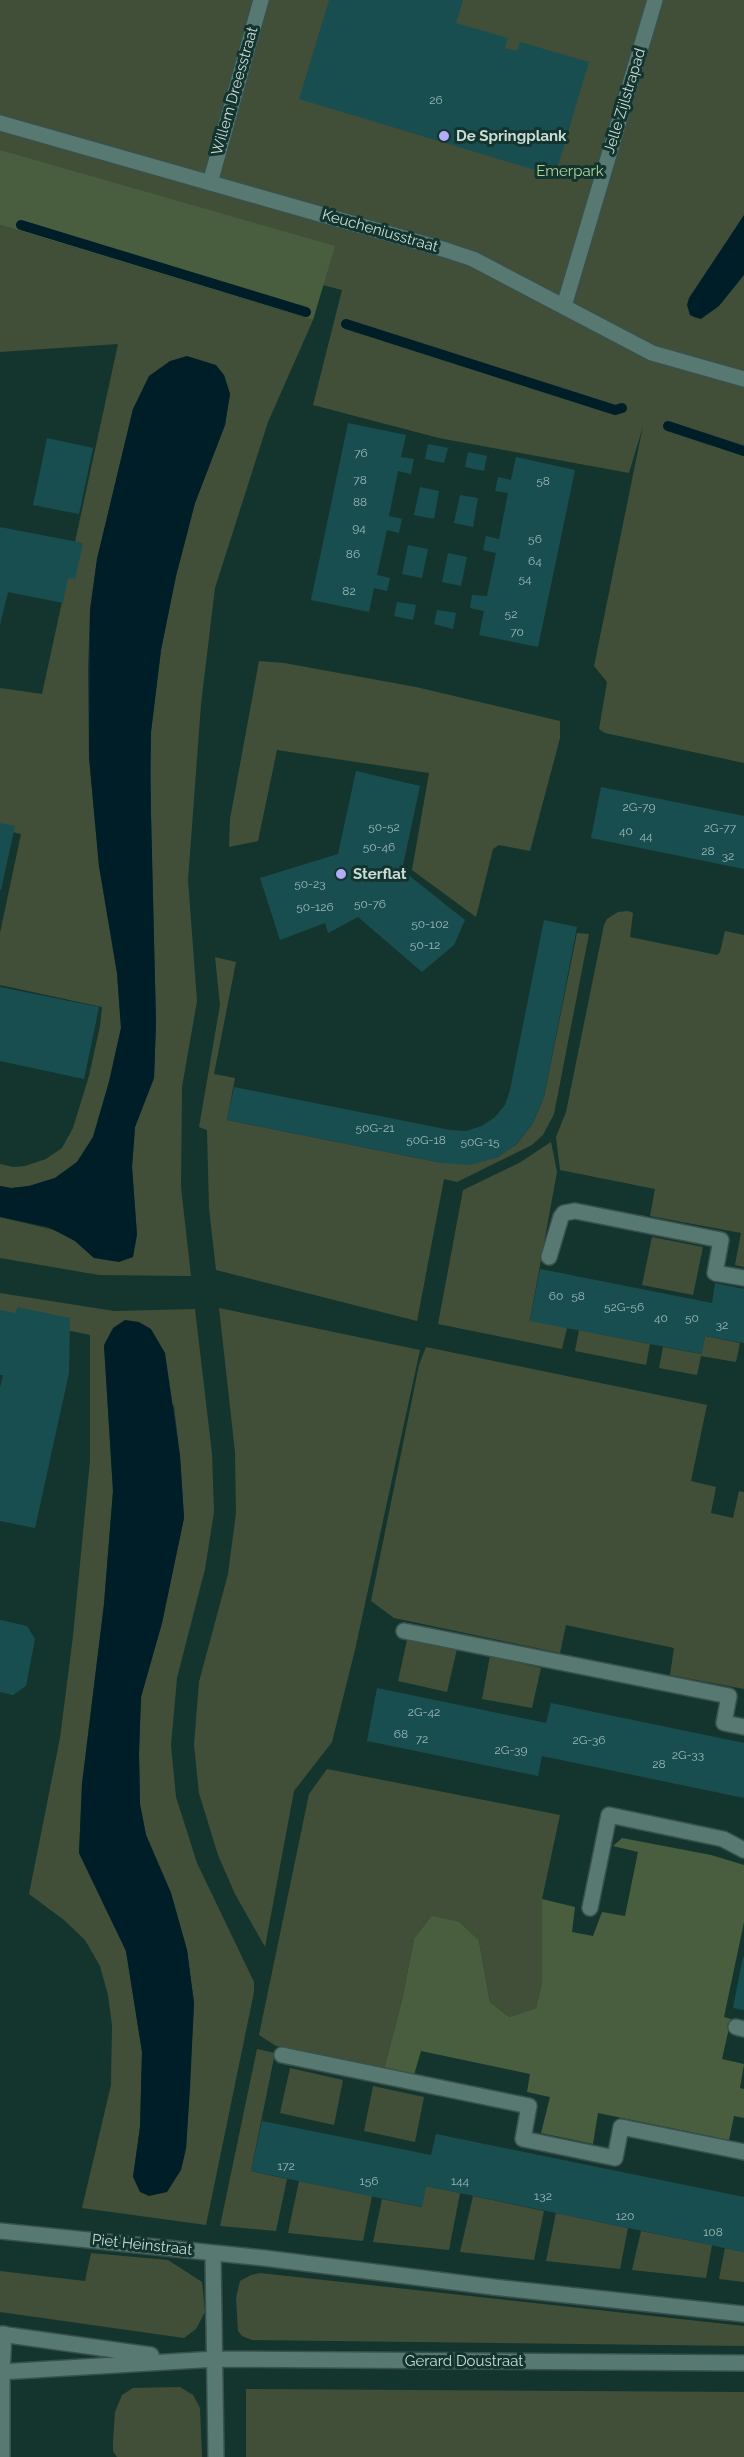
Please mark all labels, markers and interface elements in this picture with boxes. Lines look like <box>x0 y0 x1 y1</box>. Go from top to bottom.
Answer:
street label: Willem Dreesstraat <box>208 25 262 157</box>
street label: Jelle Zijlstrapad <box>600 46 650 156</box>
house number: 26 <box>429 93 443 107</box>
place label: De Springplank <box>456 127 566 145</box>
marker: De Springplank <box>437 129 451 143</box>
park label: Emerpark <box>536 162 604 180</box>
street label: Keucheniusstraat <box>320 206 440 256</box>
house number: 76 <box>354 446 368 460</box>
house number: 78 <box>353 473 367 487</box>
house number: 58 <box>536 474 550 488</box>
house number: 88 <box>353 495 367 509</box>
house number: 94 <box>352 521 366 535</box>
house number: 56 <box>528 532 542 546</box>
house number: 86 <box>346 547 360 561</box>
house number: 64 <box>528 554 542 568</box>
house number: 54 <box>518 572 532 586</box>
house number: 82 <box>342 584 356 598</box>
house number: 52 <box>505 607 517 621</box>
house number: 70 <box>510 625 524 639</box>
house number: 2G-79 <box>623 800 655 814</box>
house number: 50-52 <box>368 820 400 834</box>
house number: 2G-77 <box>704 821 736 835</box>
house number: 40 <box>619 824 633 838</box>
house number: 44 <box>639 829 653 843</box>
house number: 50-46 <box>363 840 395 854</box>
house number: 28 <box>701 844 715 858</box>
house number: 32 <box>722 849 734 863</box>
place label: Sterflat <box>353 865 407 883</box>
marker: Sterflat <box>334 867 348 881</box>
house number: 50-23 <box>294 877 326 891</box>
house number: 50-76 <box>354 897 386 911</box>
house number: 50-126 <box>296 900 334 914</box>
house number: 50-102 <box>411 917 449 931</box>
house number: 50-12 <box>410 938 440 952</box>
house number: 50G-21 <box>356 1121 394 1135</box>
house number: 50G-18 <box>406 1133 446 1147</box>
house number: 50G-15 <box>460 1135 500 1149</box>
house number: 60 <box>549 1289 563 1303</box>
house number: 58 <box>571 1289 585 1303</box>
house number: 52G-56 <box>604 1300 644 1314</box>
house number: 40 <box>654 1311 668 1325</box>
house number: 50 <box>685 1311 699 1325</box>
house number: 32 <box>716 1318 728 1332</box>
house number: 2G-42 <box>408 1705 440 1719</box>
house number: 68 <box>394 1727 408 1741</box>
house number: 72 <box>416 1732 428 1746</box>
house number: 2G-36 <box>572 1733 606 1747</box>
house number: 2G-39 <box>495 1743 527 1757</box>
house number: 2G-33 <box>672 1748 704 1762</box>
house number: 28 <box>652 1757 666 1771</box>
house number: 172 <box>277 2159 295 2173</box>
house number: 156 <box>360 2174 378 2188</box>
house number: 144 <box>451 2174 469 2188</box>
house number: 132 <box>534 2189 552 2203</box>
house number: 120 <box>616 2209 634 2223</box>
house number: 108 <box>703 2225 723 2239</box>
street label: Piet Heinstraat <box>91 2231 193 2259</box>
street label: Gerard Doustraat <box>405 2352 523 2370</box>

